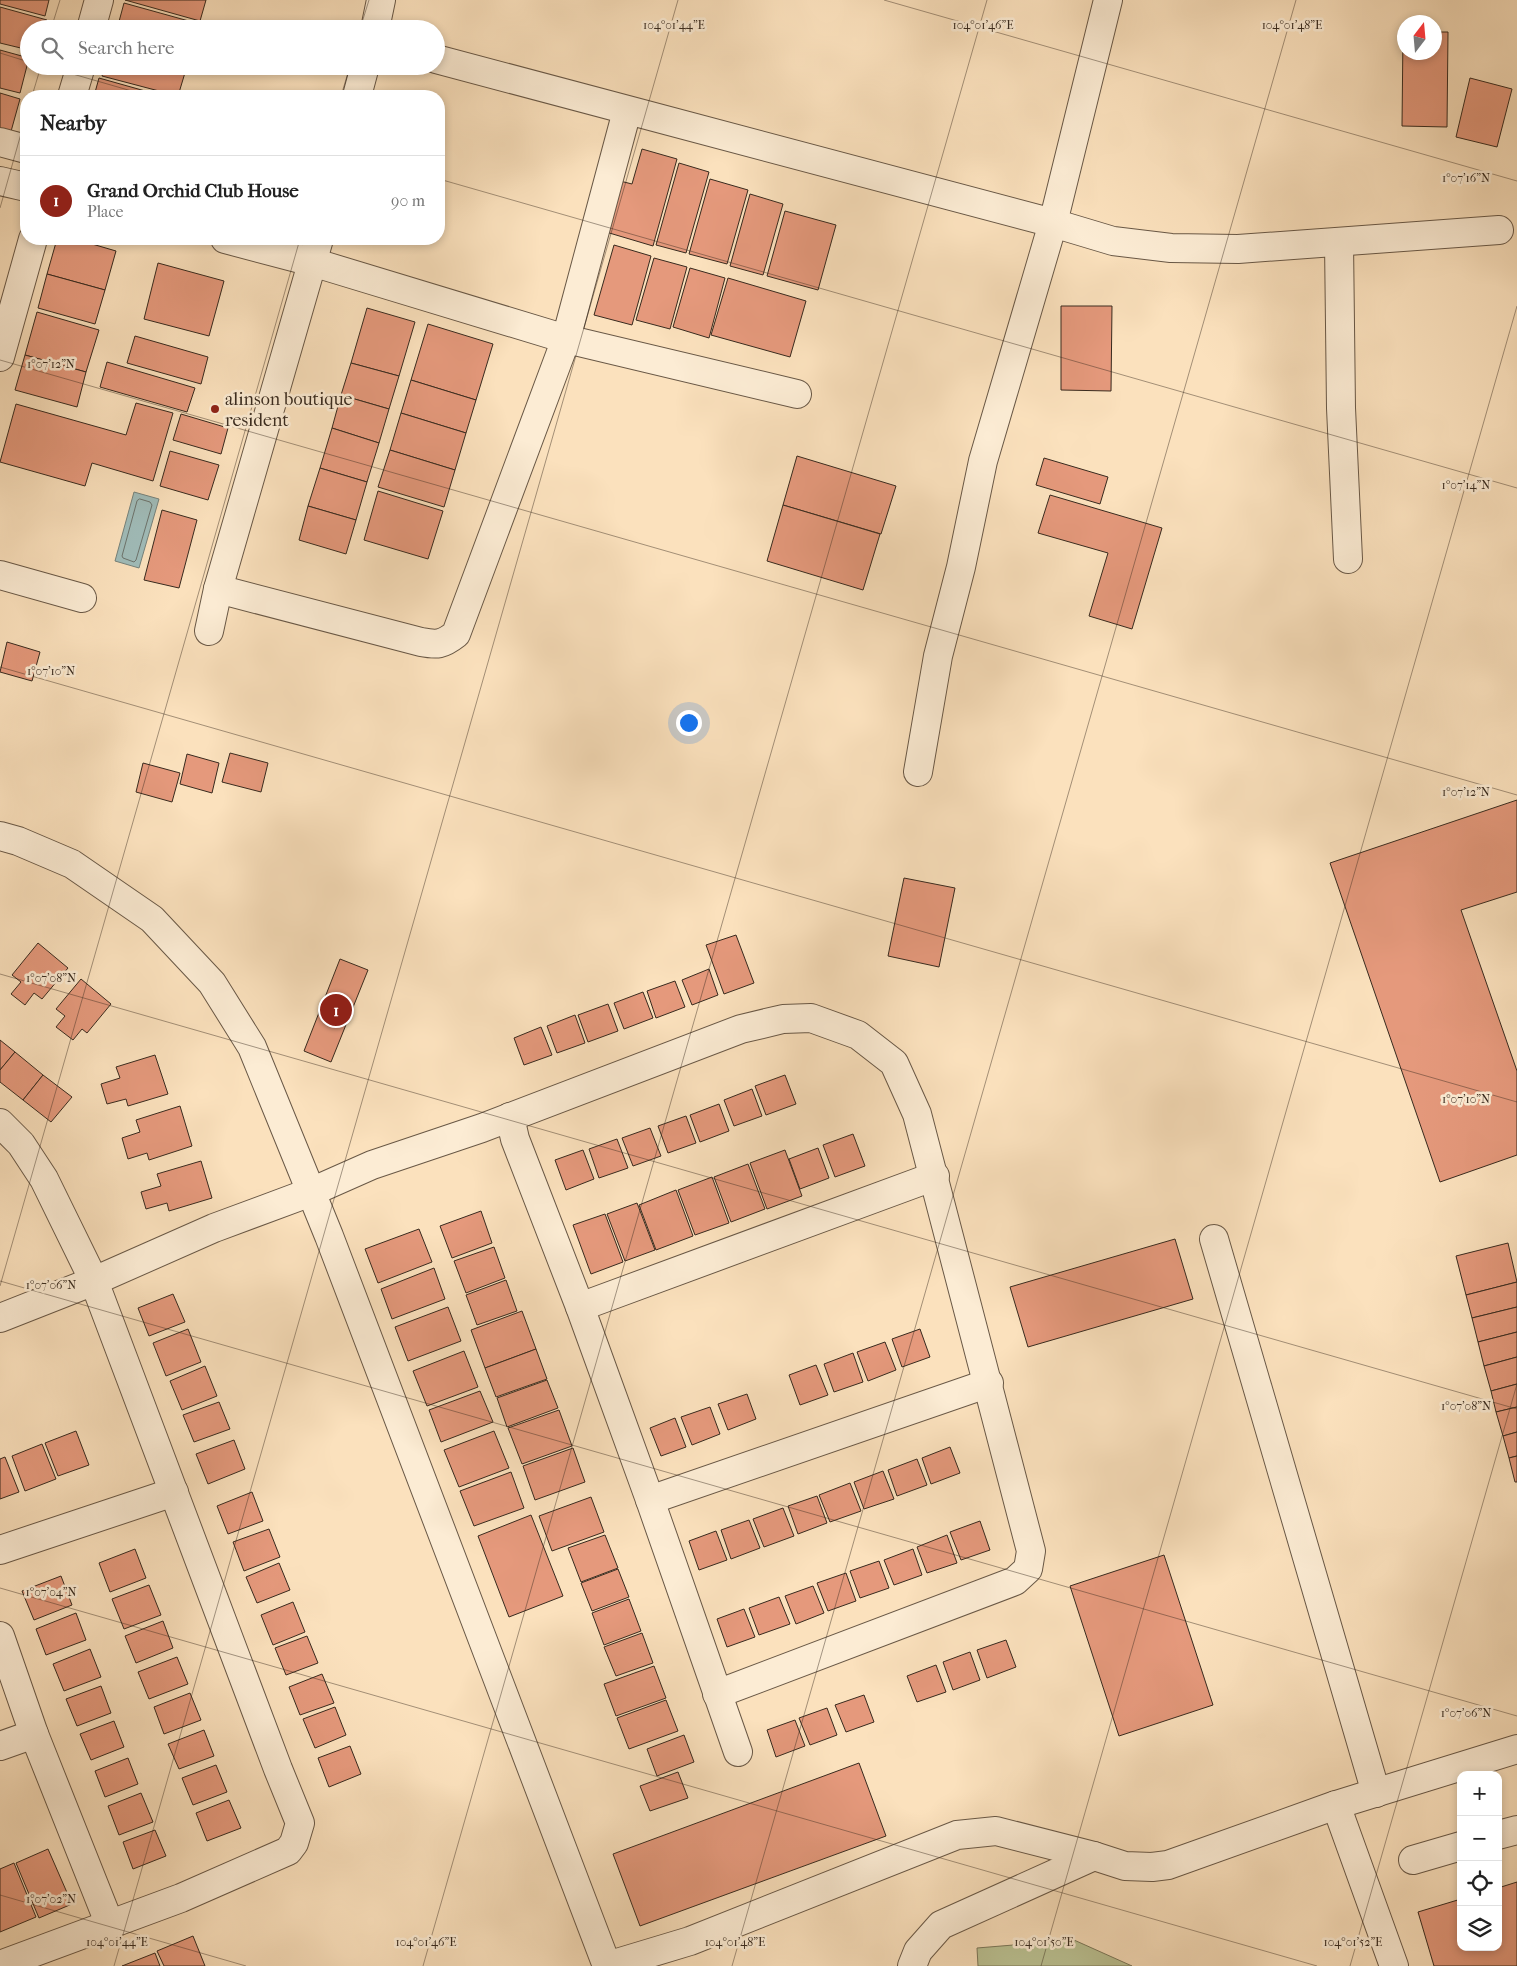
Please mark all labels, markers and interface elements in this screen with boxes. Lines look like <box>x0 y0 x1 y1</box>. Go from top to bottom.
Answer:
north arrow <box>1397 15 1442 60</box>
text: 104°01'44"E <box>643 18 705 32</box>
text: 104°01'46"E <box>952 18 1014 32</box>
text: 104°01'48"E <box>1262 18 1322 32</box>
search box <box>20 20 445 75</box>
icon: search <box>38 34 66 62</box>
text: Search here <box>78 37 174 59</box>
text: Nearby <box>40 111 106 135</box>
text: 1°07'16"N <box>1442 171 1490 185</box>
text: Grand Orchid Club House <box>87 180 299 202</box>
text: 1 <box>53 191 59 210</box>
text: 90 m <box>391 191 425 210</box>
text: Place <box>87 202 123 221</box>
text: 1°07'12"N <box>27 357 75 371</box>
place label: alinson boutique resident <box>225 389 353 431</box>
marker: alinson boutique resident <box>209 403 221 415</box>
text: 1°07'14"N <box>1442 478 1490 492</box>
text: 1°07'10"N <box>27 664 75 678</box>
your location <box>676 710 702 736</box>
text: 1°07'12"N <box>1442 785 1490 799</box>
text: 1°07'08"N <box>26 971 76 985</box>
pin: 1 <box>320 991 352 1029</box>
text: 1°07'10"N <box>1442 1092 1490 1106</box>
text: 1°07'06"N <box>26 1278 76 1292</box>
text: 1°07'08"N <box>1441 1399 1491 1413</box>
text: 1°07'04"N <box>26 1585 77 1599</box>
text: 1°07'06"N <box>1441 1706 1491 1720</box>
map controls <box>1457 1771 1502 1951</box>
button: + <box>1457 1771 1502 1816</box>
button: − <box>1457 1816 1502 1861</box>
button: locate <box>1457 1861 1502 1906</box>
text: 1°07'02"N <box>26 1892 76 1906</box>
button: layers <box>1457 1906 1502 1951</box>
text: 104°01'44"E <box>86 1935 148 1949</box>
text: 104°01'46"E <box>395 1935 457 1949</box>
text: 104°01'48"E <box>705 1935 765 1949</box>
text: 104°01'50"E <box>1014 1935 1074 1949</box>
text: 104°01'52"E <box>1324 1935 1382 1949</box>

